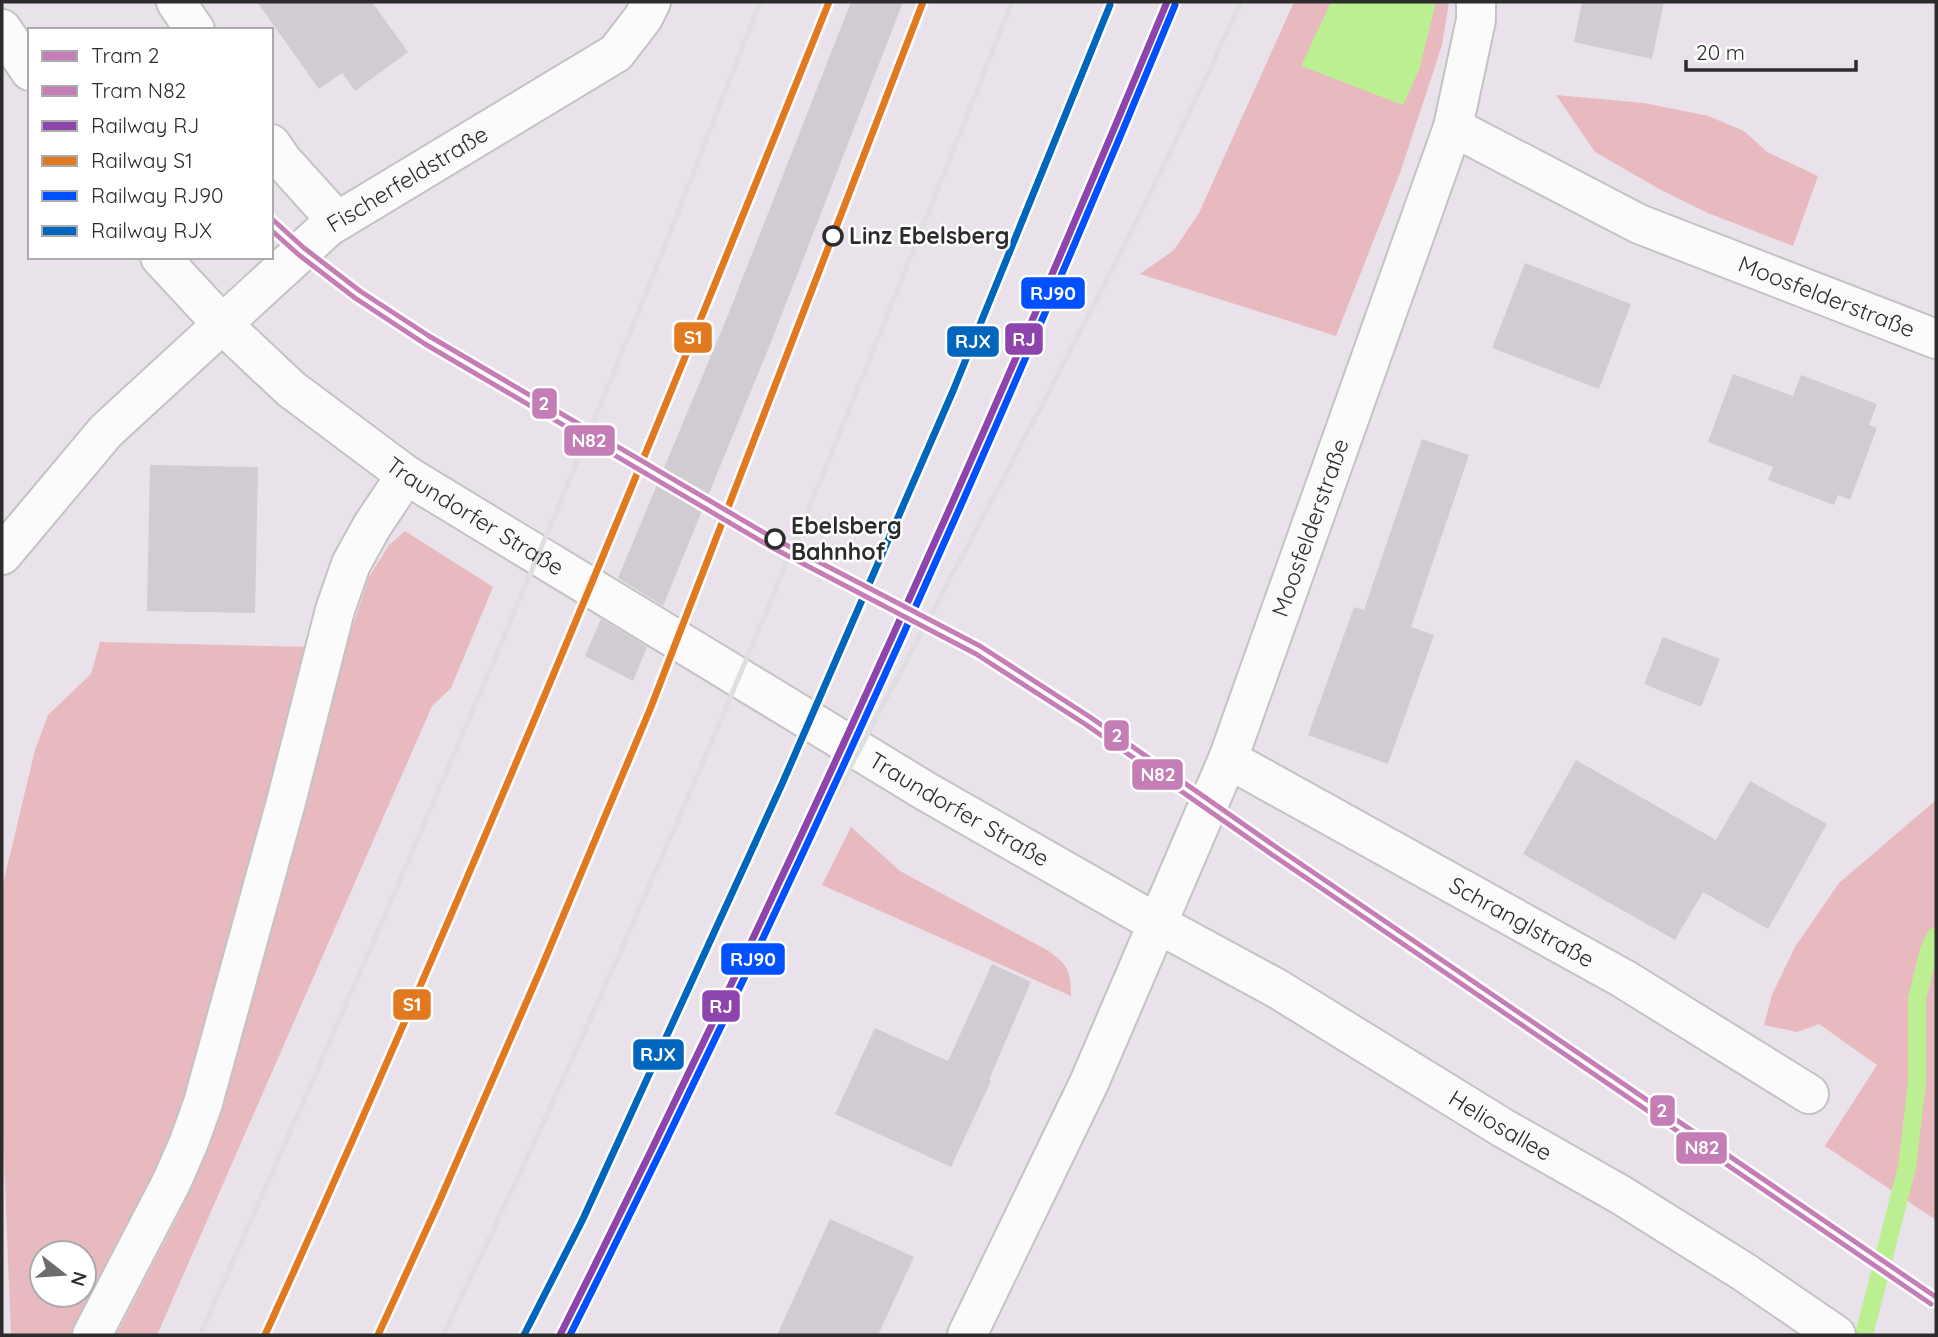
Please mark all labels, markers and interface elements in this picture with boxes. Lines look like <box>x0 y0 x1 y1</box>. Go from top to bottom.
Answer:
legend <box>28 28 273 259</box>
scale bar <box>1686 28 1856 72</box>
text: 20 m <box>1696 39 1745 65</box>
text: Tram 2 <box>91 42 160 68</box>
text: Tram N82 <box>91 77 186 103</box>
text: Railway RJ <box>91 112 199 138</box>
street label: Fischerfeldstraße <box>321 119 493 238</box>
text: Railway S1 <box>91 147 193 173</box>
text: Railway RJ90 <box>91 182 223 208</box>
text: Railway RJX <box>91 217 212 243</box>
place label: Linz Ebelsberg <box>849 221 1009 250</box>
marker: Linz Ebelsberg <box>823 226 843 246</box>
street label: Moosfelderstraße <box>1734 249 1919 343</box>
line badge: RJ90 <box>1020 276 1086 310</box>
text: RJ90 <box>1030 281 1076 305</box>
line badge: S1 <box>673 321 713 354</box>
line badge: RJ <box>1004 322 1044 356</box>
text: S1 <box>684 325 702 349</box>
line badge: RJX <box>946 325 1000 358</box>
text: RJ <box>1012 327 1036 351</box>
text: RJX <box>955 329 991 353</box>
line badge: 2 <box>531 387 558 420</box>
text: 2 <box>539 391 549 415</box>
line badge: N82 <box>563 424 616 457</box>
text: N82 <box>571 428 607 452</box>
street label: Moosfelderstraße <box>1265 435 1355 621</box>
street label: Traundorfer Straße <box>380 450 569 582</box>
place label: Ebelsberg Bahnhof <box>791 511 902 566</box>
marker: Ebelsberg Bahnhof <box>765 529 785 549</box>
line badge: 2 <box>1103 719 1130 752</box>
text: 2 <box>1112 723 1122 747</box>
street label: Traundorfer Straße <box>864 745 1055 873</box>
line badge: N82 <box>1131 758 1184 791</box>
text: N82 <box>1140 762 1176 786</box>
street label: Schranglstraße <box>1444 870 1600 974</box>
line badge: RJ90 <box>720 942 786 976</box>
text: RJ90 <box>730 947 776 971</box>
line badge: S1 <box>392 988 432 1021</box>
line badge: RJ <box>701 989 741 1023</box>
text: S1 <box>403 992 421 1016</box>
text: RJ <box>709 994 733 1018</box>
line badge: RJX <box>632 1038 685 1071</box>
text: RJX <box>640 1042 676 1066</box>
street label: Heliosallee <box>1444 1083 1557 1167</box>
line badge: 2 <box>1649 1094 1676 1127</box>
text: 2 <box>1657 1098 1667 1122</box>
line badge: N82 <box>1675 1131 1728 1165</box>
text: N82 <box>1684 1135 1720 1159</box>
north arrow <box>28 1239 98 1309</box>
text: N <box>66 1269 93 1289</box>

